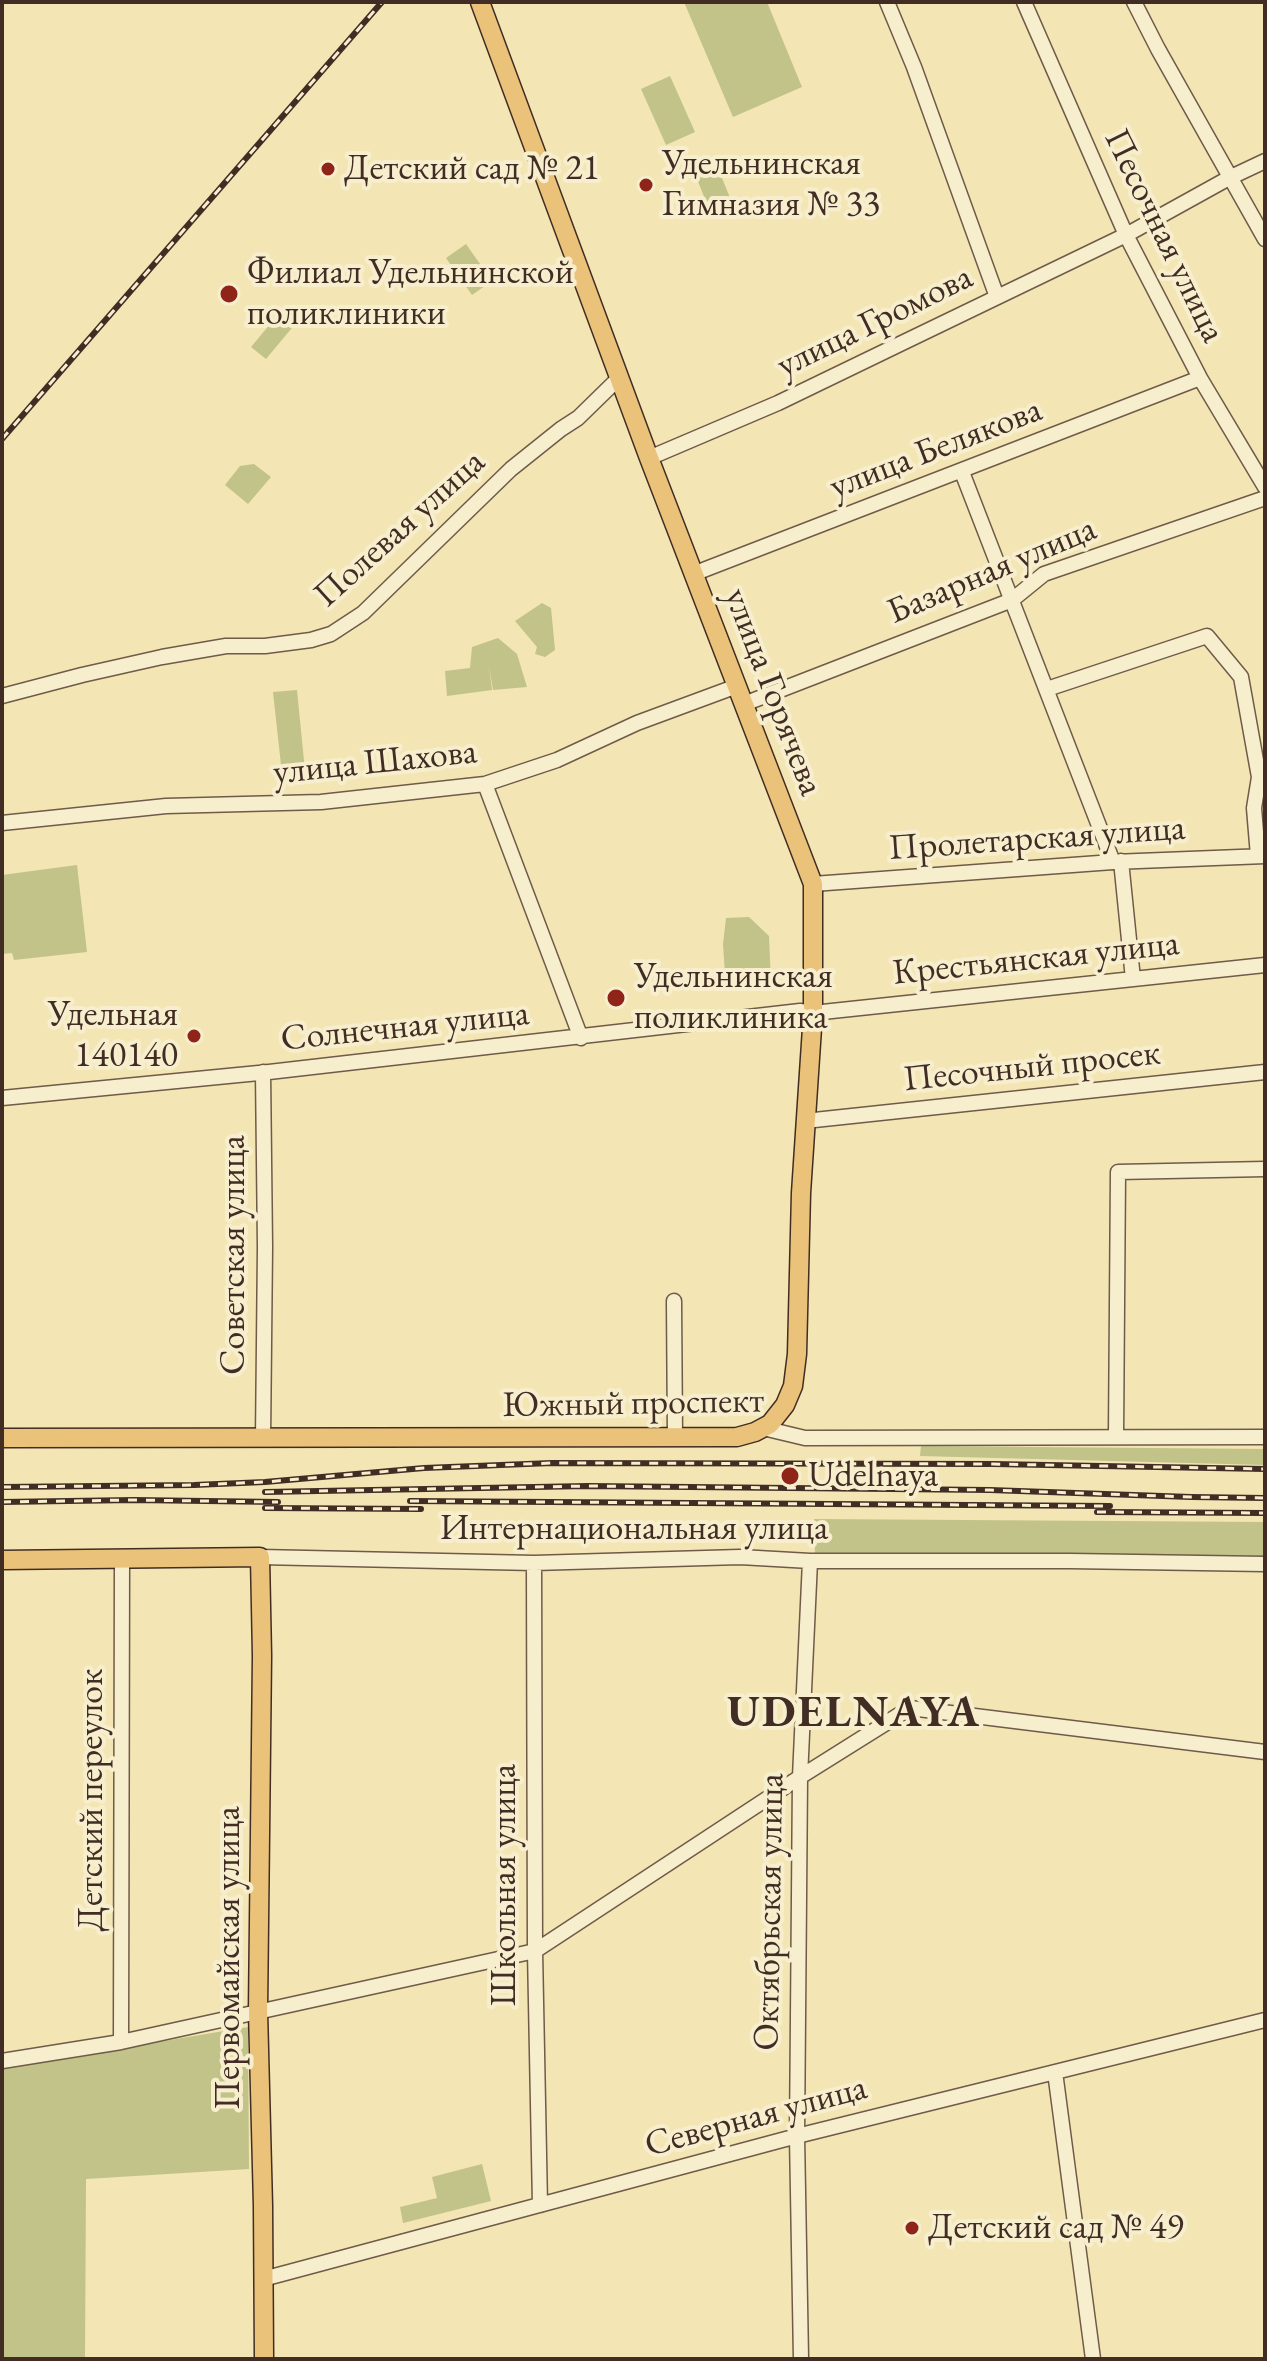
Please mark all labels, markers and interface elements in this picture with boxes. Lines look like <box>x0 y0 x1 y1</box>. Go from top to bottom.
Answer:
street label: Песочная улица <box>1094 122 1234 350</box>
place label: Удельнинская Гимназия № 33 <box>662 142 880 227</box>
place label: Детский сад № 21 <box>344 147 600 191</box>
marker: Детский сад № 21 <box>319 160 337 178</box>
marker: Удельнинская Гимназия № 33 <box>637 176 655 194</box>
place label: Филиал Удельнинской поликлиники <box>247 251 574 336</box>
street label: улица Громова <box>770 256 980 388</box>
marker: Филиал Удельнинской поликлиники <box>218 283 240 305</box>
street label: улица Белякова <box>824 389 1048 509</box>
street label: Полевая улица <box>306 441 494 617</box>
street label: Базарная улица <box>881 508 1103 634</box>
street label: улица Горячева <box>714 582 832 802</box>
street label: улица Шахова <box>271 731 479 795</box>
street label: Пролетарская улица <box>887 807 1187 871</box>
street label: Крестьянская улица <box>891 922 1181 996</box>
place label: Удельнинская поликлиника <box>634 955 833 1040</box>
marker: Удельнинская поликлиника <box>605 987 627 1009</box>
street label: Солнечная улица <box>279 992 531 1062</box>
place label: Удельная 140140 <box>48 993 178 1078</box>
marker: Удельная 140140 <box>185 1027 203 1045</box>
street label: Песочный просек <box>901 1032 1163 1102</box>
street label: Советская улица <box>212 1135 256 1375</box>
street label: Южный проспект <box>502 1380 764 1428</box>
place label: Udelnaya <box>808 1454 938 1498</box>
marker: Udelnaya <box>779 1465 801 1487</box>
street label: Интернациональная улица <box>440 1507 828 1551</box>
street label: Детский переулок <box>70 1669 114 1931</box>
district label: UDELNAYA <box>727 1688 981 1740</box>
street label: Школьная улица <box>483 1764 527 2006</box>
street label: Октябрьская улица <box>746 1773 794 2051</box>
street label: Первомайская улица <box>207 1806 251 2110</box>
street label: Северная улица <box>640 2067 872 2167</box>
place label: Детский сад № 49 <box>928 2206 1184 2250</box>
marker: Детский сад № 49 <box>903 2219 921 2237</box>

